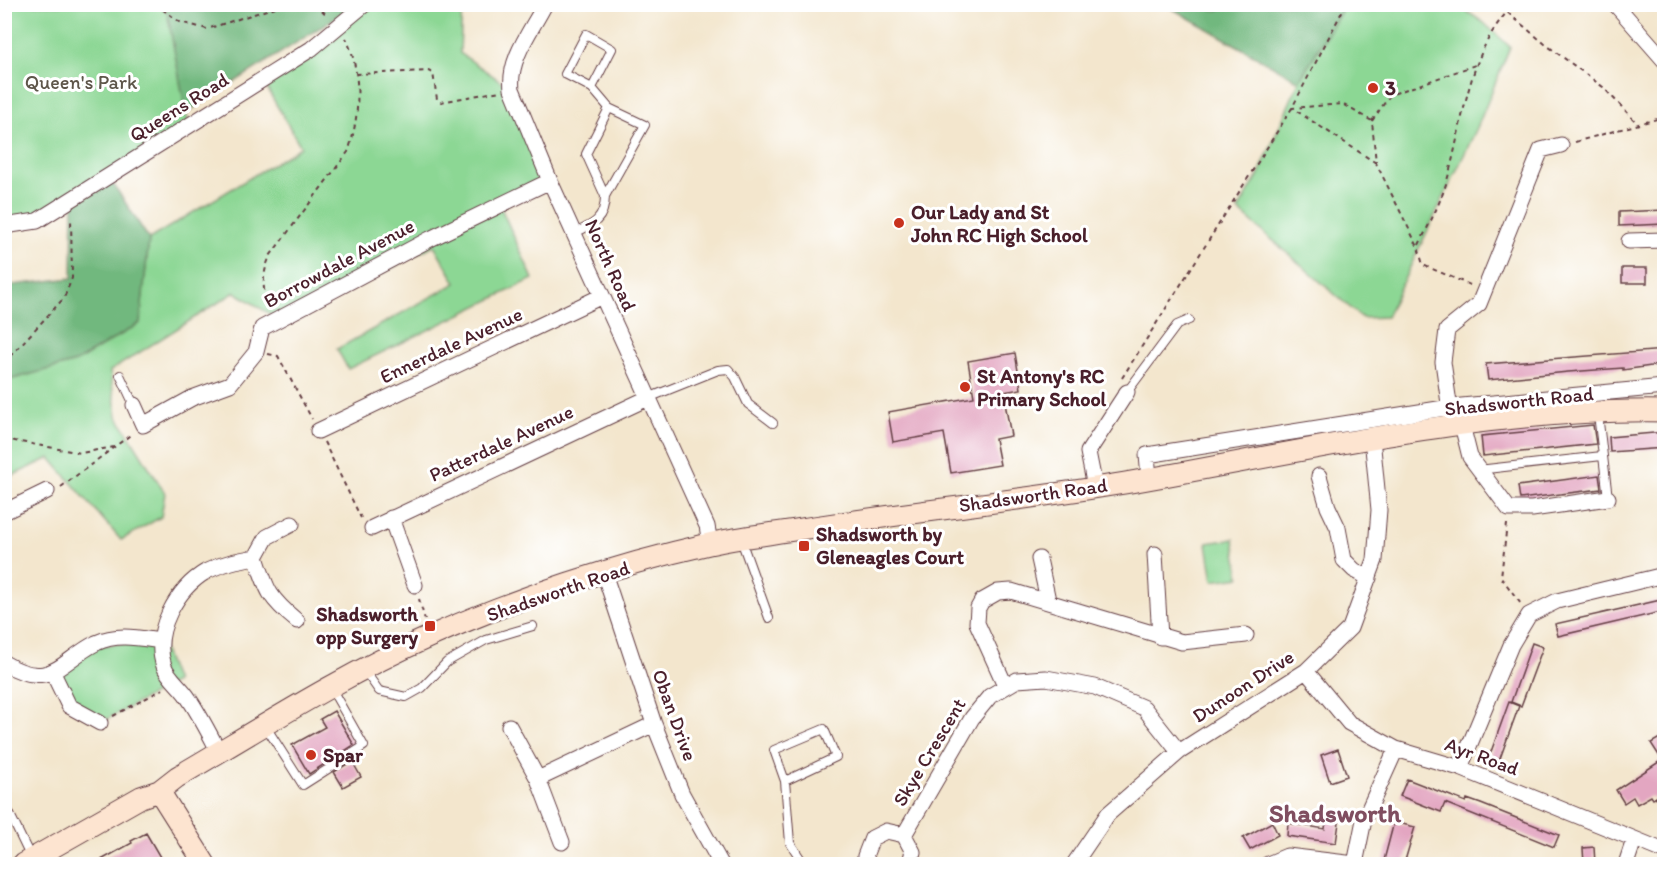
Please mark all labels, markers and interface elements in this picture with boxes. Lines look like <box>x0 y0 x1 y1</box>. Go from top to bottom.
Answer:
street label: Queens Road <box>125 67 233 147</box>
park label: Queen's Park <box>25 70 138 94</box>
place label: 3 <box>1385 76 1396 100</box>
marker: 3 <box>1366 81 1380 95</box>
place label: Our Lady and St John RC High School <box>910 200 1088 248</box>
street label: Borrowdale Avenue <box>260 213 418 313</box>
street label: North Road <box>580 215 642 315</box>
marker: Our Lady and St John RC High School <box>892 216 906 230</box>
street label: Ennerdale Avenue <box>376 301 526 389</box>
place label: St Antony's RC Primary School <box>977 364 1107 412</box>
marker: St Antony's RC Primary School <box>958 380 972 394</box>
street label: Shadsworth Road <box>1443 381 1595 421</box>
street label: Patterdale Avenue <box>425 399 577 487</box>
street label: Shadsworth Road <box>957 473 1109 517</box>
place label: Shadsworth by Gleneagles Court <box>816 522 964 570</box>
marker: Shadsworth by Gleneagles Court <box>797 539 811 553</box>
street label: Shadsworth Road <box>483 555 633 627</box>
place label: Shadsworth opp Surgery <box>316 602 419 650</box>
marker: Shadsworth opp Surgery <box>423 619 437 633</box>
street label: Dunoon Drive <box>1188 644 1298 728</box>
street label: Oban Drive <box>647 666 703 764</box>
street label: Skye Crescent <box>887 694 971 810</box>
street label: Ayr Road <box>1442 732 1522 780</box>
place label: Spar <box>323 743 363 768</box>
marker: Spar <box>304 748 318 762</box>
district label: Shadsworth <box>1269 797 1402 829</box>

